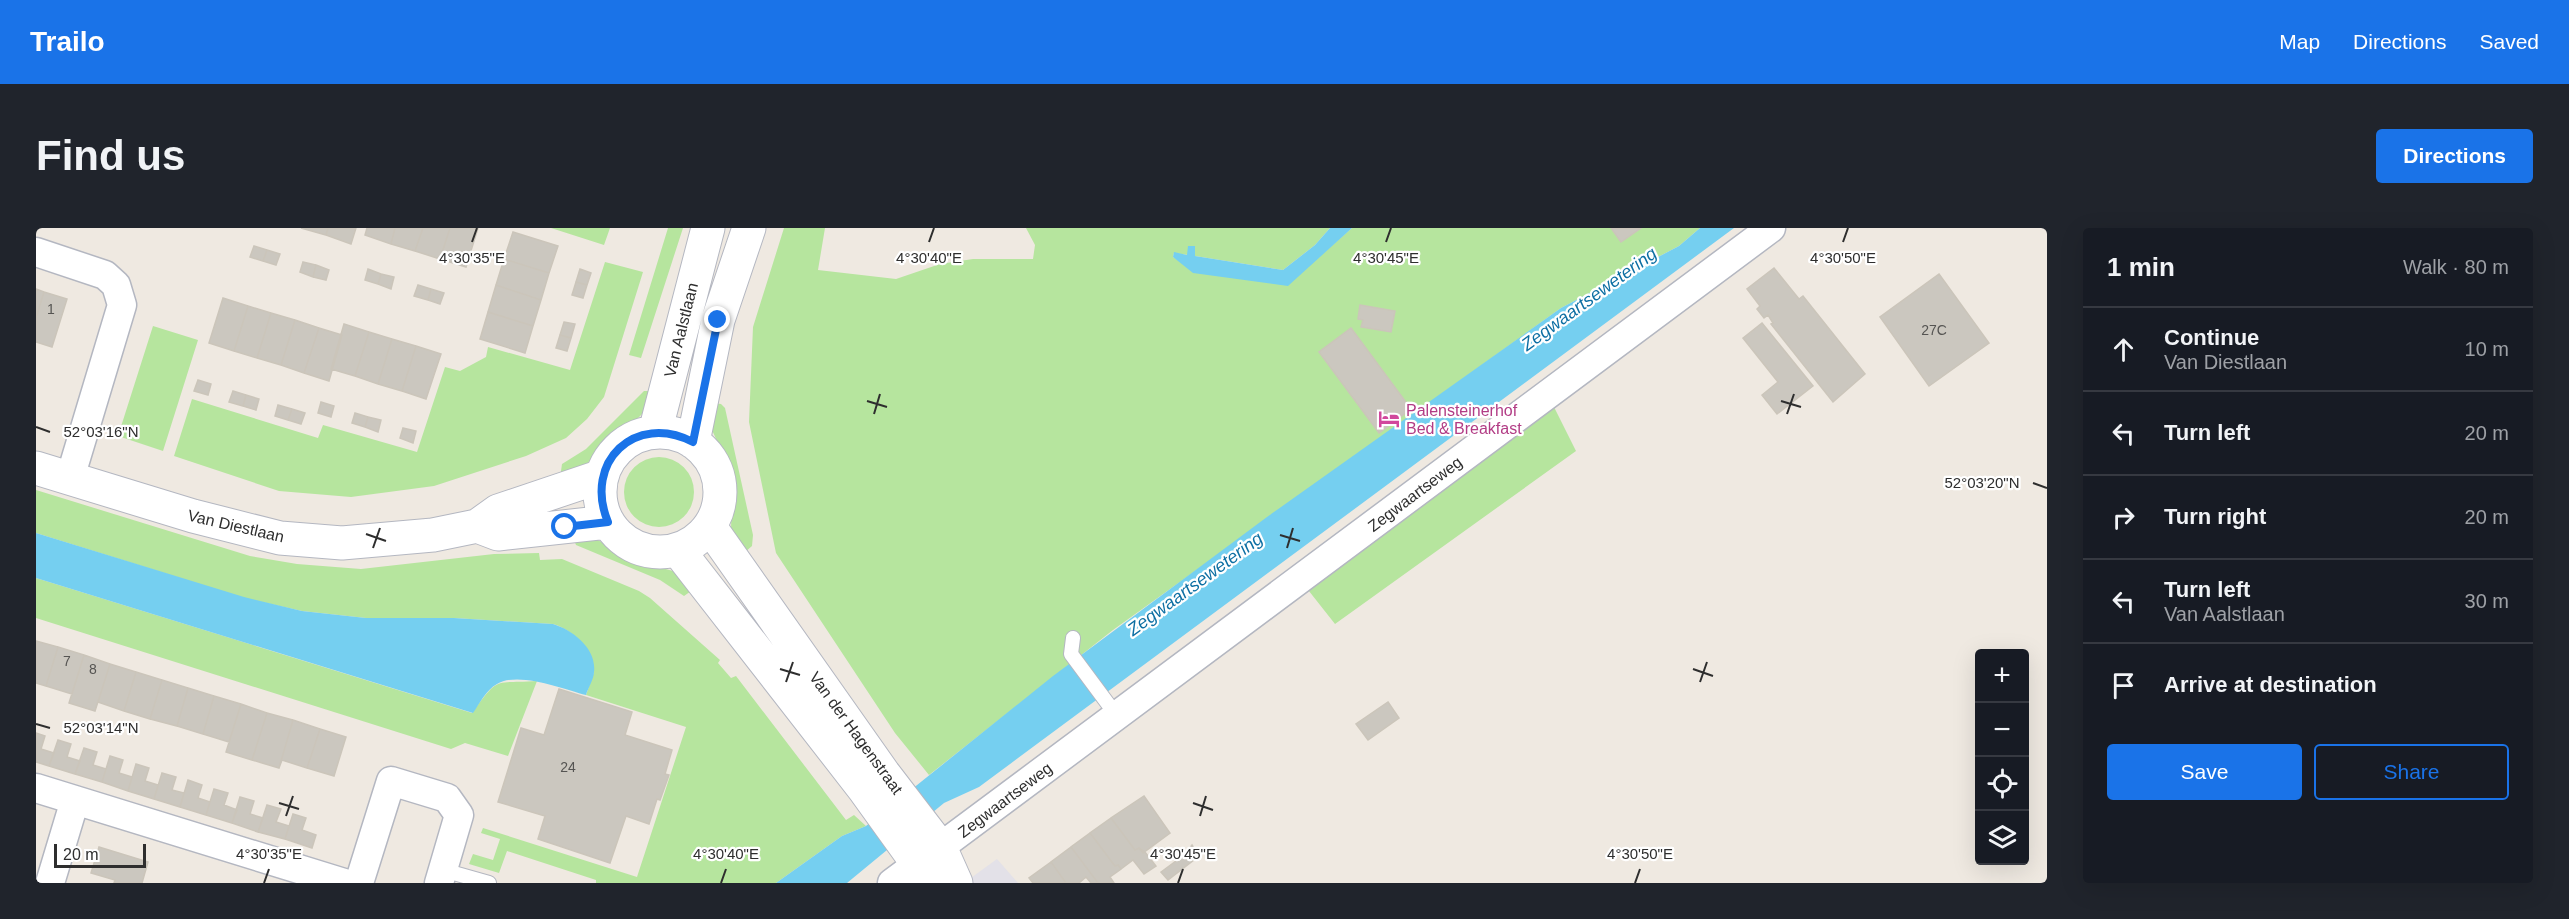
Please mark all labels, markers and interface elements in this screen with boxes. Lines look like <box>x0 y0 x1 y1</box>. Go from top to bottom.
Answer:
text: Trailo <box>30 26 105 57</box>
text: Map <box>2279 30 2320 53</box>
text: Directions <box>2353 30 2446 53</box>
text: Saved <box>2479 30 2539 53</box>
button: Directions <box>2376 129 2533 183</box>
text: Find us <box>36 132 185 179</box>
water label: Zegwaartsewetering <box>1517 243 1660 355</box>
text: 4°30'35"E <box>439 249 505 266</box>
text: 4°30'40"E <box>896 249 962 266</box>
text: 4°30'45"E <box>1353 249 1419 266</box>
text: 4°30'50"E <box>1810 249 1876 266</box>
text: 1 min <box>2107 252 2175 282</box>
text: Walk · 80 m <box>2403 256 2509 278</box>
street label: Van Aalstlaan <box>661 281 701 379</box>
house number: 1 <box>47 301 55 317</box>
route end <box>704 306 730 332</box>
house number: 27C <box>1921 322 1947 338</box>
text: Continue <box>2164 325 2259 350</box>
icon: ahead <box>2107 333 2140 366</box>
text: 10 m <box>2465 338 2509 360</box>
text: Van Diestlaan <box>2164 351 2287 373</box>
place label: Palensteinerhof Bed & Breakfast <box>1406 402 1522 437</box>
hotel icon: Palensteinerhof Bed & Breakfast <box>1377 407 1401 431</box>
icon: left <box>2107 417 2140 450</box>
text: Turn left <box>2164 420 2250 445</box>
text: 20 m <box>2465 422 2509 444</box>
text: 52°03'16"N <box>63 423 139 440</box>
street label: Zegwaartseweg <box>1365 453 1465 535</box>
text: 52°03'20"N <box>1944 474 2020 491</box>
icon: right <box>2107 501 2140 534</box>
text: Turn right <box>2164 504 2266 529</box>
text: 20 m <box>2465 506 2509 528</box>
street label: Van Diestlaan <box>186 507 286 545</box>
route start <box>551 513 577 539</box>
water label: Zegwaartsewetering <box>1123 528 1266 640</box>
text: Turn left <box>2164 577 2250 602</box>
icon: left <box>2107 585 2140 618</box>
text: 30 m <box>2465 590 2509 612</box>
text: Van Aalstlaan <box>2164 603 2285 625</box>
map controls <box>1975 649 2029 865</box>
button: + <box>1975 649 2029 703</box>
house number: 7 <box>63 653 71 669</box>
house number: 8 <box>89 661 97 677</box>
street label: Van der Hagenstraat <box>806 669 906 798</box>
icon: arrive <box>2107 669 2140 702</box>
text: Arrive at destination <box>2164 672 2377 697</box>
button: − <box>1975 703 2029 757</box>
text: 52°03'14"N <box>63 719 139 736</box>
button: Save <box>2107 744 2302 800</box>
button: Share <box>2314 744 2509 800</box>
button: locate <box>1975 757 2029 811</box>
house number: 24 <box>560 759 576 775</box>
street label: Zegwaartseweg <box>955 759 1055 841</box>
button: layers <box>1975 811 2029 865</box>
scale bar <box>54 841 146 868</box>
text: 4°30'35"E <box>236 845 302 862</box>
text: 4°30'40"E <box>693 845 759 862</box>
text: 4°30'45"E <box>1150 845 1216 862</box>
text: 4°30'50"E <box>1607 845 1673 862</box>
text: 20 m <box>63 846 99 863</box>

